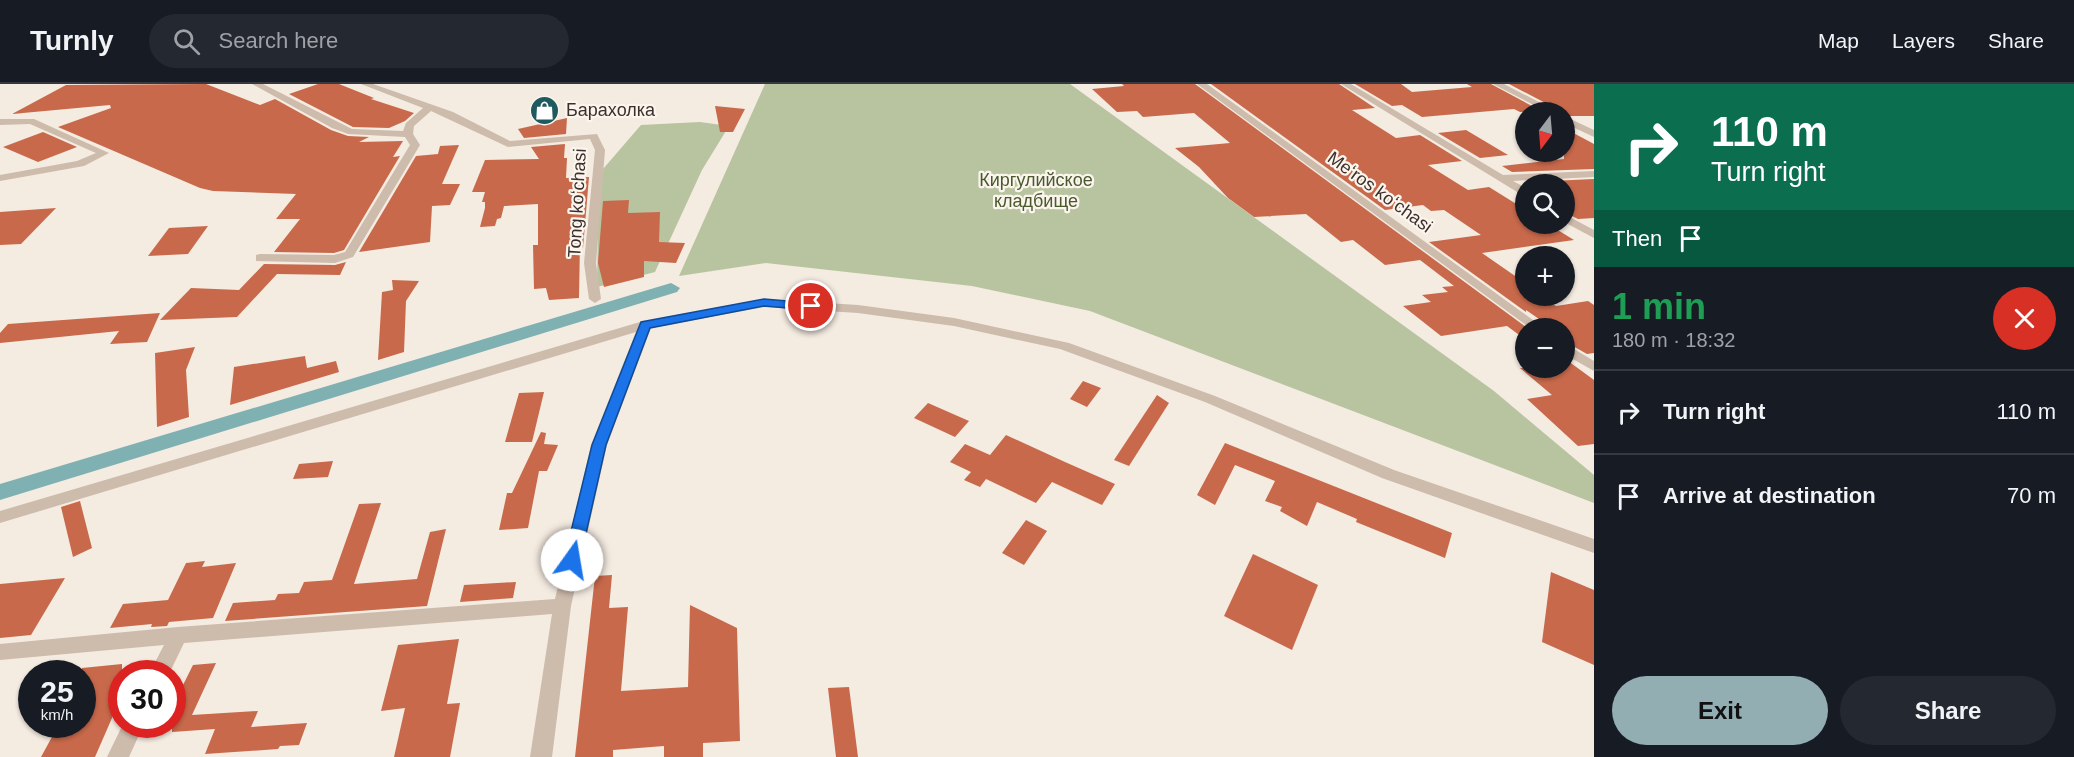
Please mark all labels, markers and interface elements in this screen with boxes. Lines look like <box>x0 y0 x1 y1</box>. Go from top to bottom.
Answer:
search box <box>149 14 569 68</box>
text: Turnly <box>30 25 113 56</box>
icon: search <box>170 25 203 58</box>
text: Search here <box>218 28 338 53</box>
text: Map <box>1818 29 1859 52</box>
text: Layers <box>1892 29 1955 52</box>
text: Share <box>1988 29 2044 52</box>
shop icon: Барахолка <box>529 94 561 126</box>
place label: Барахолка <box>566 100 656 120</box>
north arrow <box>1515 102 1575 162</box>
map controls <box>1515 102 1575 378</box>
icon: right <box>1612 108 1690 186</box>
text: 110 m <box>1711 108 1828 155</box>
street label: Meʻros koʻchasi <box>1324 147 1436 237</box>
street label: Tong koʻchasi <box>564 148 590 258</box>
text: Turn right <box>1711 157 1826 187</box>
park label: Киргулийское кладбище <box>979 170 1093 211</box>
button: search <box>1515 174 1575 234</box>
icon: arrive <box>1674 222 1707 255</box>
text: Then <box>1612 226 1662 251</box>
button: + <box>1515 246 1575 306</box>
pin <box>785 280 836 331</box>
text: 1 min <box>1612 286 1706 327</box>
button: close <box>1993 287 2056 350</box>
icon: arrive <box>794 289 827 322</box>
button: − <box>1515 318 1575 378</box>
text: 180 m · 18:32 <box>1612 329 1735 351</box>
icon: right <box>1612 396 1645 429</box>
text: Turn right <box>1663 399 1765 424</box>
text: 110 m <box>1996 399 2056 424</box>
icon: arrive <box>1612 480 1645 513</box>
text: Arrive at destination <box>1663 483 1876 508</box>
text: 70 m <box>2007 483 2056 508</box>
position arrow <box>540 528 604 592</box>
speed limit sign: 30 <box>108 660 186 738</box>
text: 25 <box>40 675 74 708</box>
button: Exit <box>1612 676 1828 745</box>
button: Share <box>1840 676 2056 745</box>
text: km/h <box>41 706 73 723</box>

